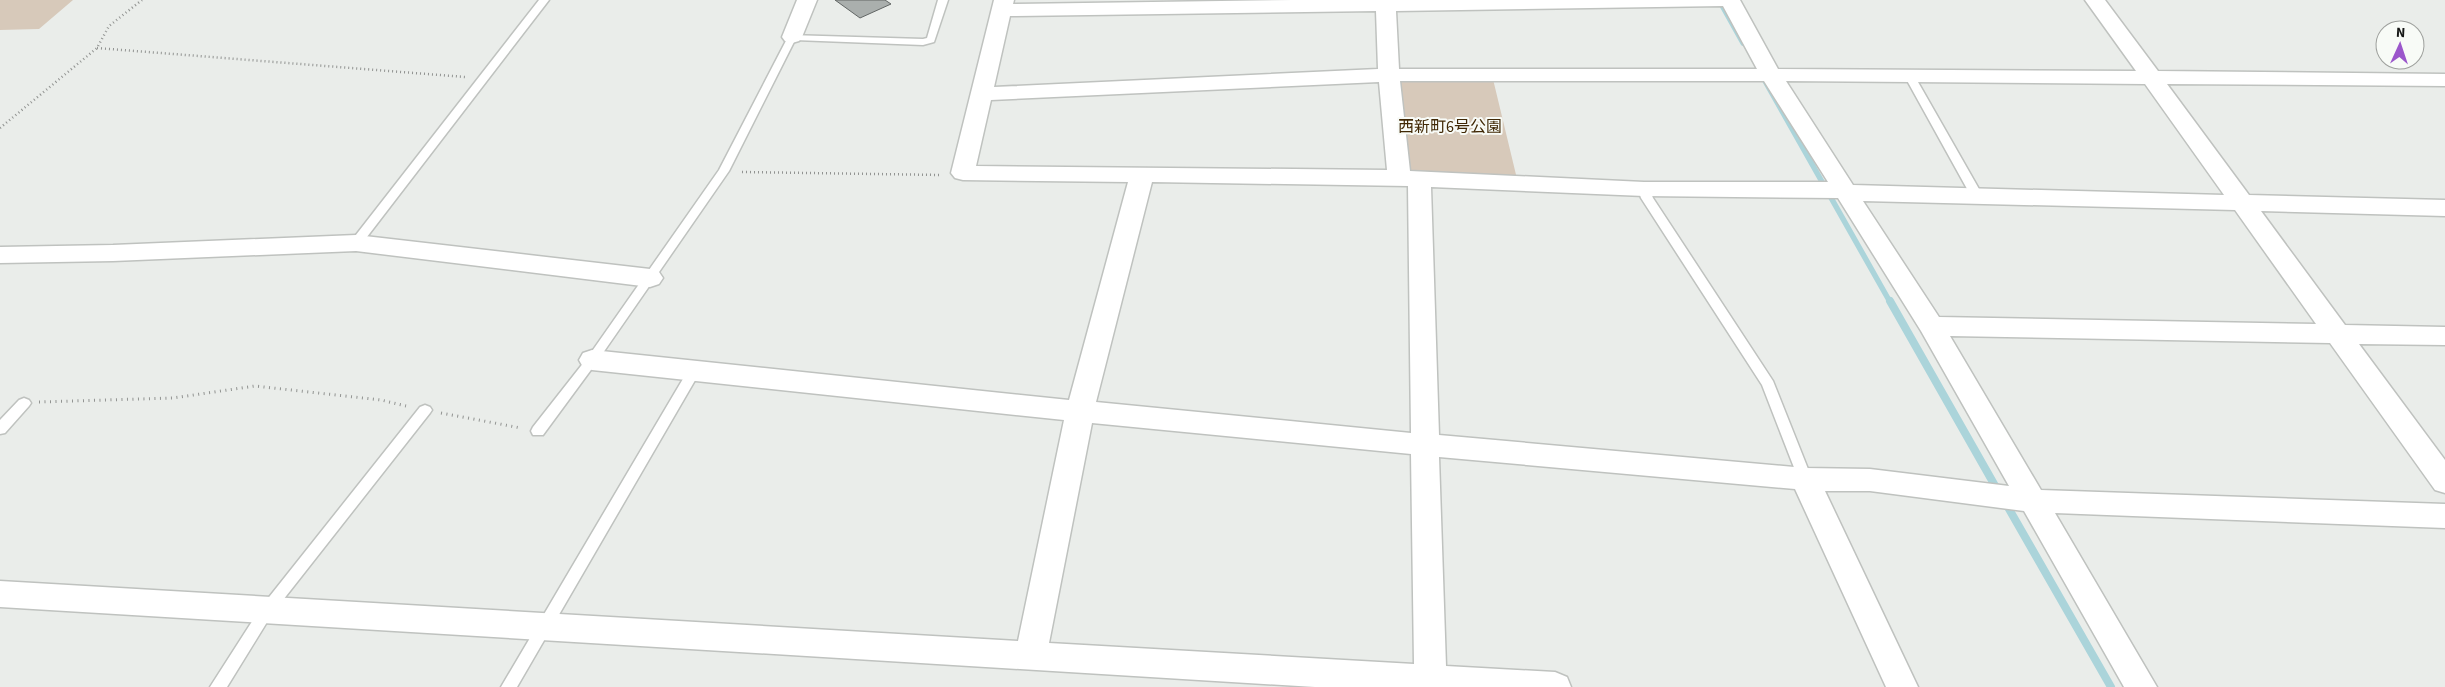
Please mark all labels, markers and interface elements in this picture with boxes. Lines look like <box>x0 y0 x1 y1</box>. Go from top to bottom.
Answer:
north arrow <box>2375 20 2425 70</box>
text: N <box>2395 23 2406 43</box>
park label: 西新町6号公園 <box>1398 116 1502 138</box>

